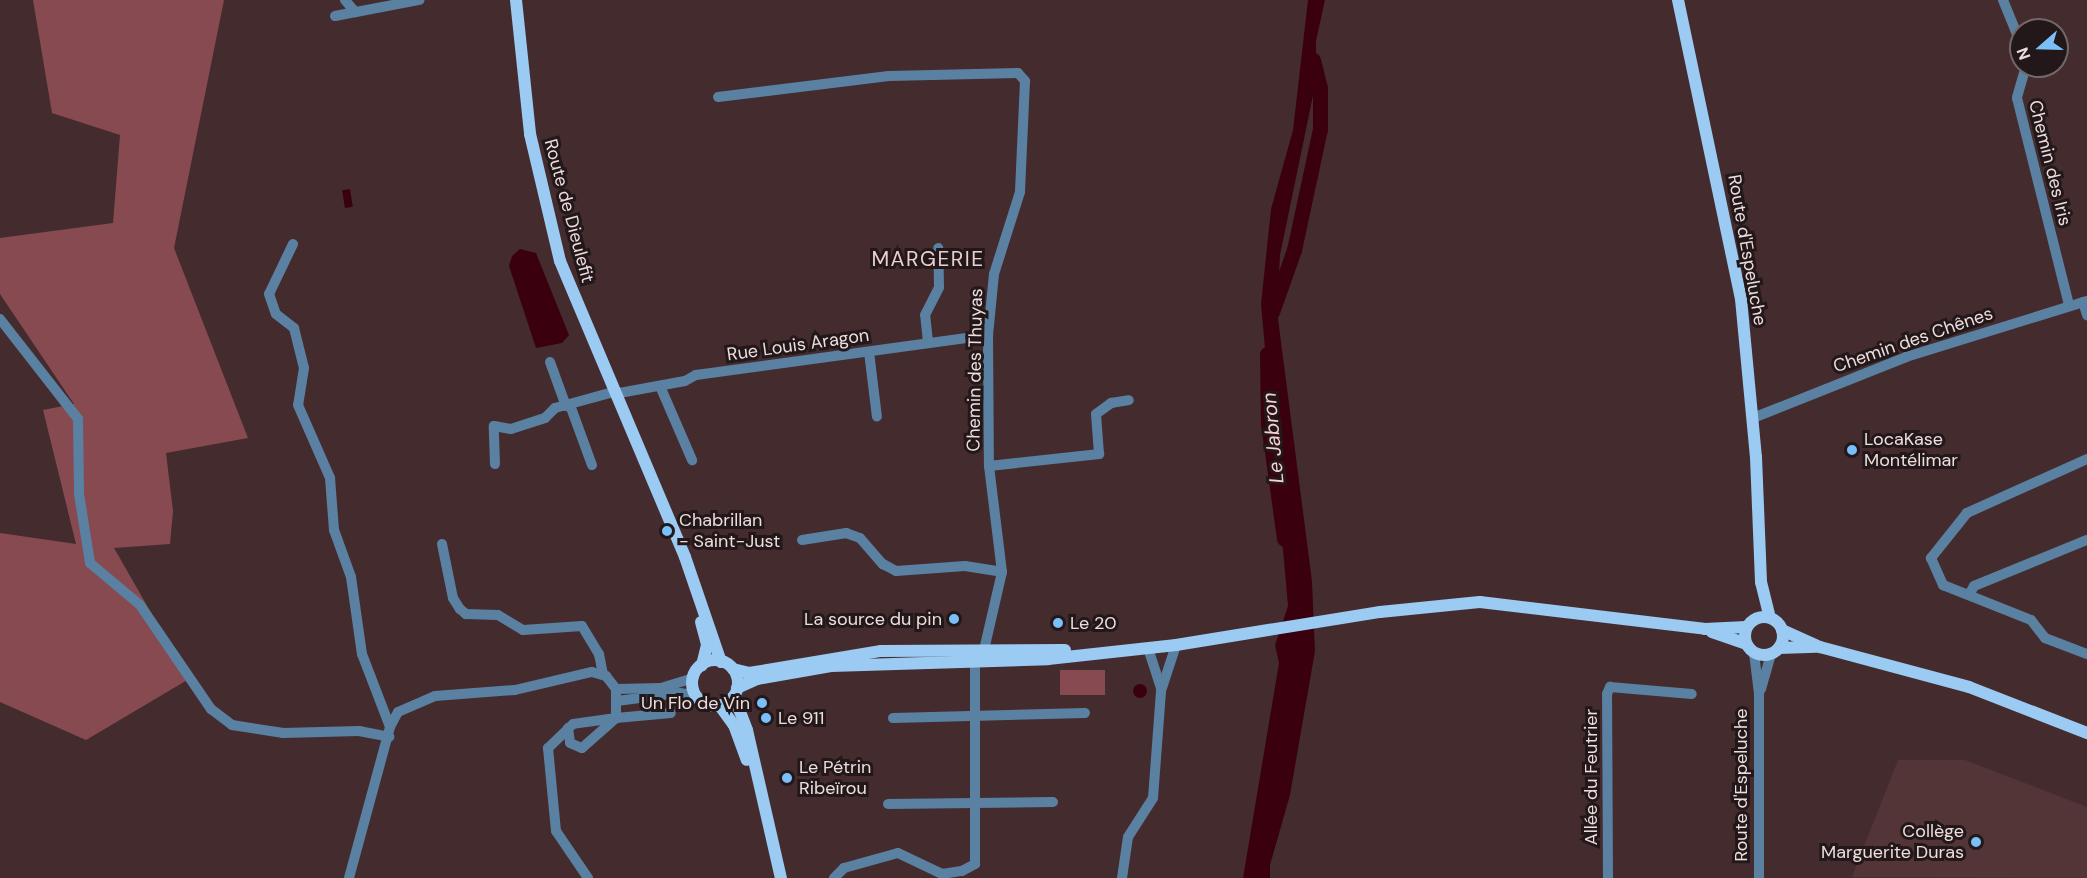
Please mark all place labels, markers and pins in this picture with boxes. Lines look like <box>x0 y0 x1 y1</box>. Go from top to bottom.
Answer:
place label: LocaKase Montélimar <box>1864 429 1958 472</box>
marker: LocaKase Montélimar <box>1845 443 1859 457</box>
place label: Chabrillan - Saint-Just <box>679 510 780 552</box>
marker: Chabrillan - Saint-Just <box>660 524 674 538</box>
place label: La source du pin <box>804 608 942 630</box>
marker: La source du pin <box>947 612 961 626</box>
place label: Le 20 <box>1070 612 1117 634</box>
marker: Le 20 <box>1051 616 1065 630</box>
place label: Un Flo de Vin <box>641 692 750 714</box>
marker: Un Flo de Vin <box>755 696 769 710</box>
place label: Le 911 <box>778 707 824 729</box>
marker: Le 911 <box>759 711 773 725</box>
place label: Le Pétrin Ribeïrou <box>799 757 871 800</box>
marker: Le Pétrin Ribeïrou <box>780 771 794 785</box>
place label: Collège Marguerite Duras <box>1821 821 1964 864</box>
marker: Collège Marguerite Duras <box>1969 835 1983 849</box>

